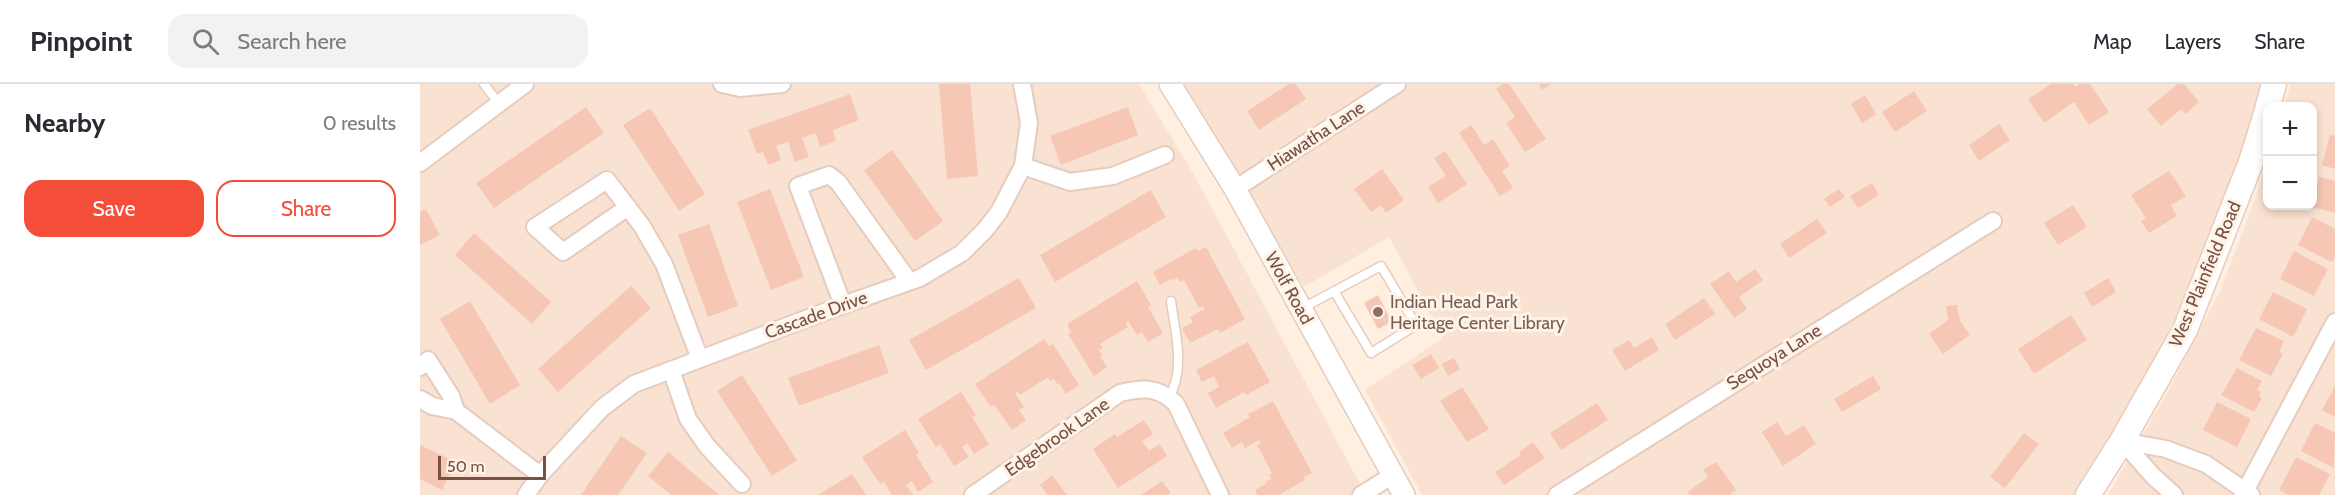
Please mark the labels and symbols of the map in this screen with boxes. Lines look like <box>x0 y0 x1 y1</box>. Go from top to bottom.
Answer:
street label: Hiawatha Lane <box>1263 96 1369 176</box>
street label: West Plainfield Road <box>2164 198 2246 350</box>
street label: Wolf Road <box>1260 248 1318 328</box>
street label: Cascade Drive <box>762 286 870 344</box>
place label: Indian Head Park Heritage Center Library <box>1390 291 1565 334</box>
marker: Indian Head Park Heritage Center Library <box>1371 305 1385 319</box>
street label: Sequoya Lane <box>1723 319 1825 395</box>
street label: Edgebrook Lane <box>1001 393 1113 481</box>
scale bar <box>438 453 546 480</box>

